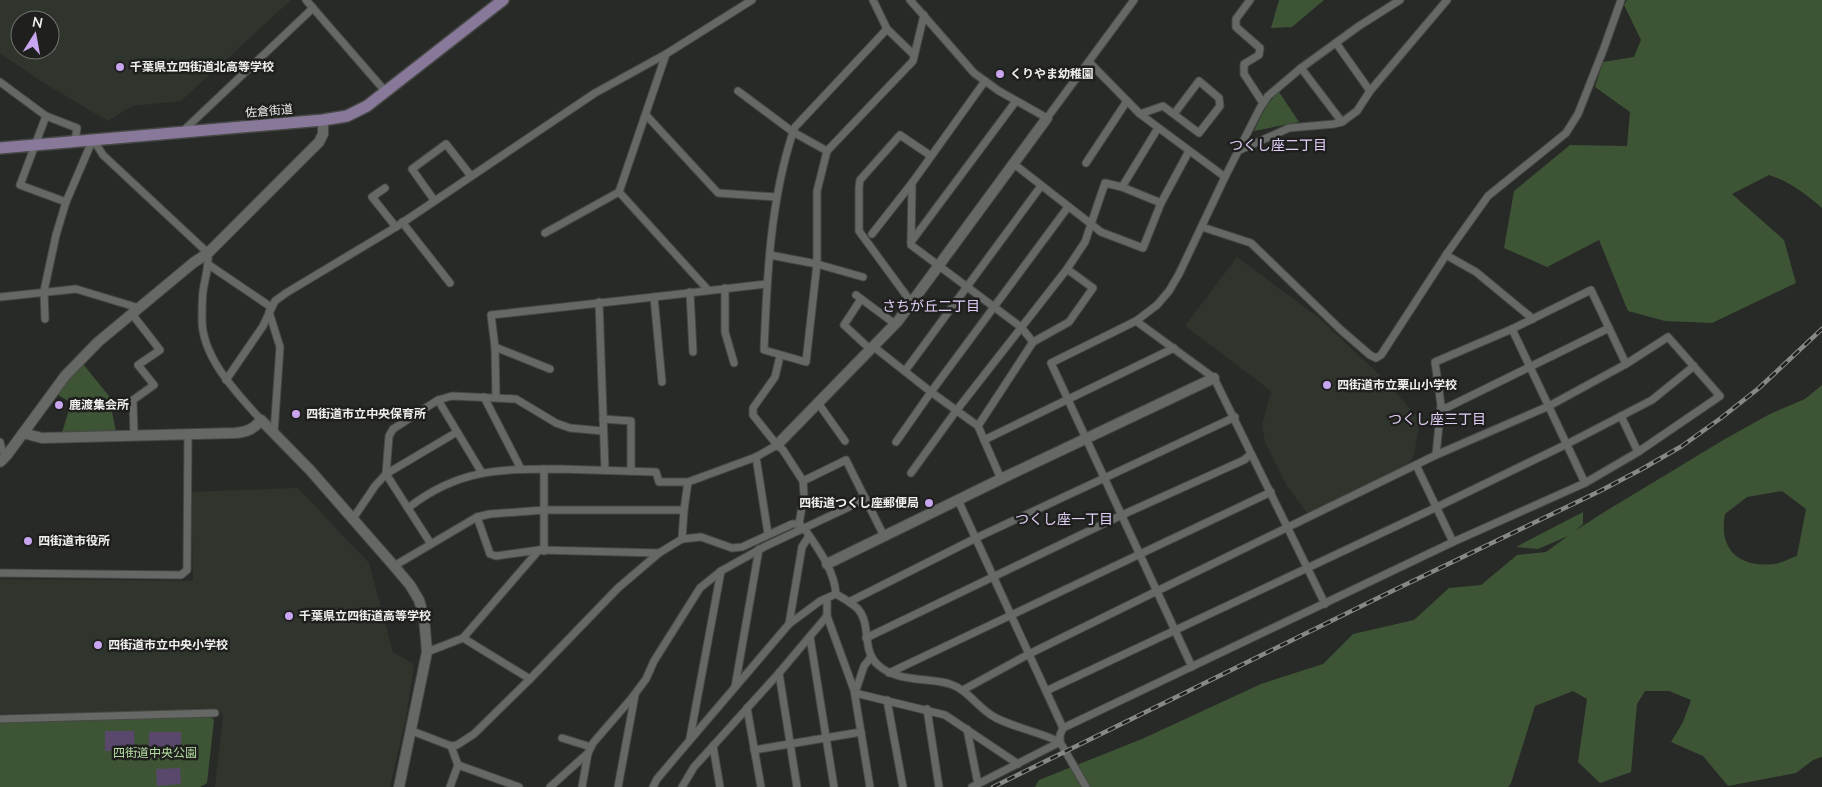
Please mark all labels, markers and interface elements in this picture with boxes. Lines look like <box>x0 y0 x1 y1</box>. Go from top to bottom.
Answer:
north arrow <box>10 10 60 60</box>
text: N <box>30 12 44 33</box>
place label: 千葉県立四街道北高等学校 <box>130 59 274 75</box>
marker: 千葉県立四街道北高等学校 <box>114 61 126 73</box>
place label: くりやま幼稚園 <box>1010 66 1094 82</box>
marker: くりやま幼稚園 <box>994 68 1006 80</box>
street label: 佐倉街道 <box>244 101 294 121</box>
district label: つくし座二丁目 <box>1229 136 1327 155</box>
district label: さちが丘二丁目 <box>882 297 980 316</box>
place label: 四街道市立栗山小学校 <box>1337 377 1457 393</box>
marker: 四街道市立栗山小学校 <box>1321 379 1333 391</box>
place label: 鹿渡集会所 <box>69 397 129 413</box>
marker: 鹿渡集会所 <box>53 399 65 411</box>
place label: 四街道市立中央保育所 <box>306 406 426 422</box>
marker: 四街道市立中央保育所 <box>290 408 302 420</box>
district label: つくし座三丁目 <box>1388 410 1486 429</box>
place label: 四街道つくし座郵便局 <box>799 495 919 511</box>
marker: 四街道つくし座郵便局 <box>923 497 935 509</box>
district label: つくし座一丁目 <box>1015 510 1113 529</box>
place label: 四街道市役所 <box>38 533 110 549</box>
marker: 四街道市役所 <box>22 535 34 547</box>
place label: 千葉県立四街道高等学校 <box>299 608 431 624</box>
marker: 千葉県立四街道高等学校 <box>283 610 295 622</box>
place label: 四街道市立中央小学校 <box>108 637 228 653</box>
marker: 四街道市立中央小学校 <box>92 639 104 651</box>
park label: 四街道中央公園 <box>113 745 197 761</box>

